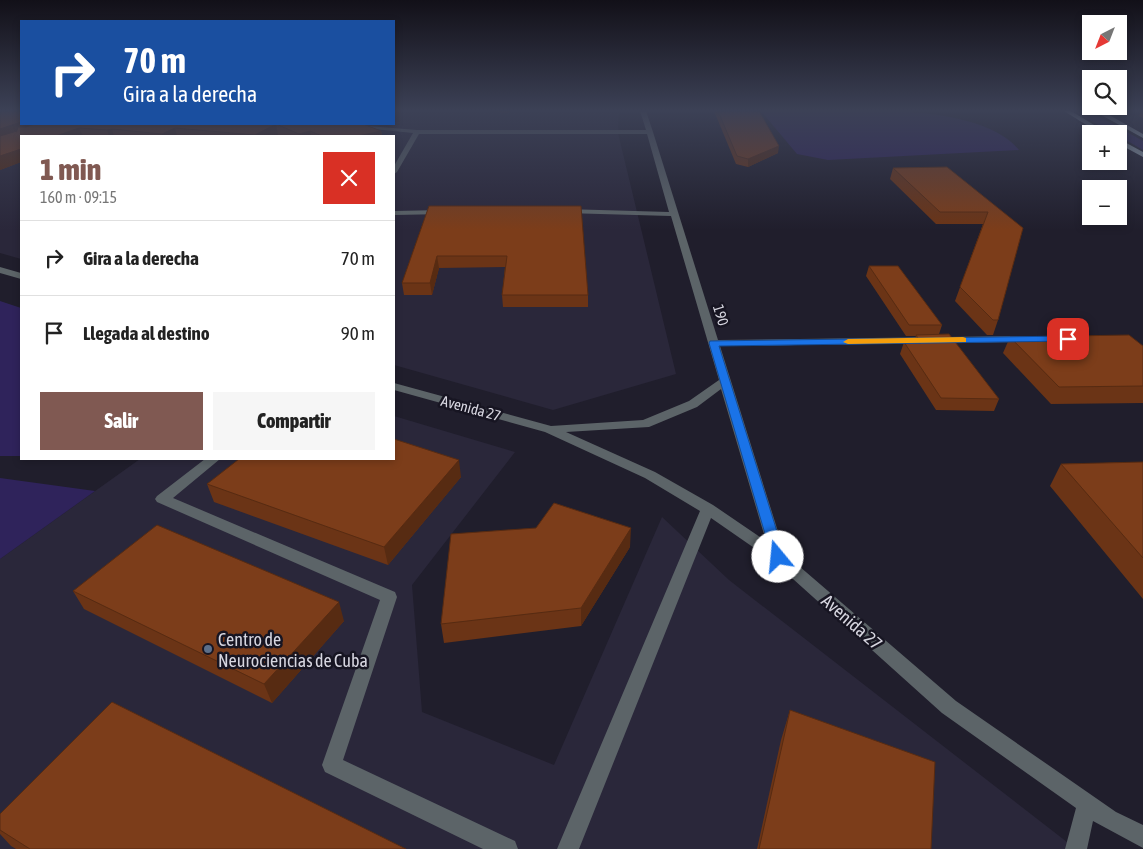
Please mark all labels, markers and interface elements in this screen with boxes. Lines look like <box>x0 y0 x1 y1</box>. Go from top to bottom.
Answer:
north arrow <box>1082 15 1128 60</box>
map controls <box>1082 15 1127 225</box>
icon: right <box>40 40 105 105</box>
text: 70 m <box>123 40 186 80</box>
button: search <box>1082 70 1127 115</box>
text: Gira a la derecha <box>123 81 257 107</box>
button: + <box>1082 125 1127 170</box>
text: 1 min <box>40 152 101 186</box>
button: close <box>323 152 375 204</box>
button: − <box>1082 180 1127 225</box>
text: 160 m · 09:15 <box>40 188 117 206</box>
icon: right <box>40 244 68 272</box>
text: Gira a la derecha <box>83 247 199 269</box>
text: 70 m <box>341 247 375 269</box>
street label: 190 <box>710 302 732 328</box>
pin <box>1047 318 1089 360</box>
icon: arrive <box>40 319 68 347</box>
text: Llegada al destino <box>83 322 210 344</box>
text: 90 m <box>341 322 375 344</box>
icon: arrive <box>1054 325 1082 353</box>
button: Salir <box>40 392 203 450</box>
button: Compartir <box>213 392 375 450</box>
street label: Avenida 27 <box>439 392 503 424</box>
position arrow <box>751 530 803 582</box>
street label: Avenida 27 <box>817 590 887 654</box>
place label: Centro de Neurociencias de Cuba <box>218 629 368 671</box>
marker: Centro de Neurociencias de Cuba <box>202 643 214 655</box>

